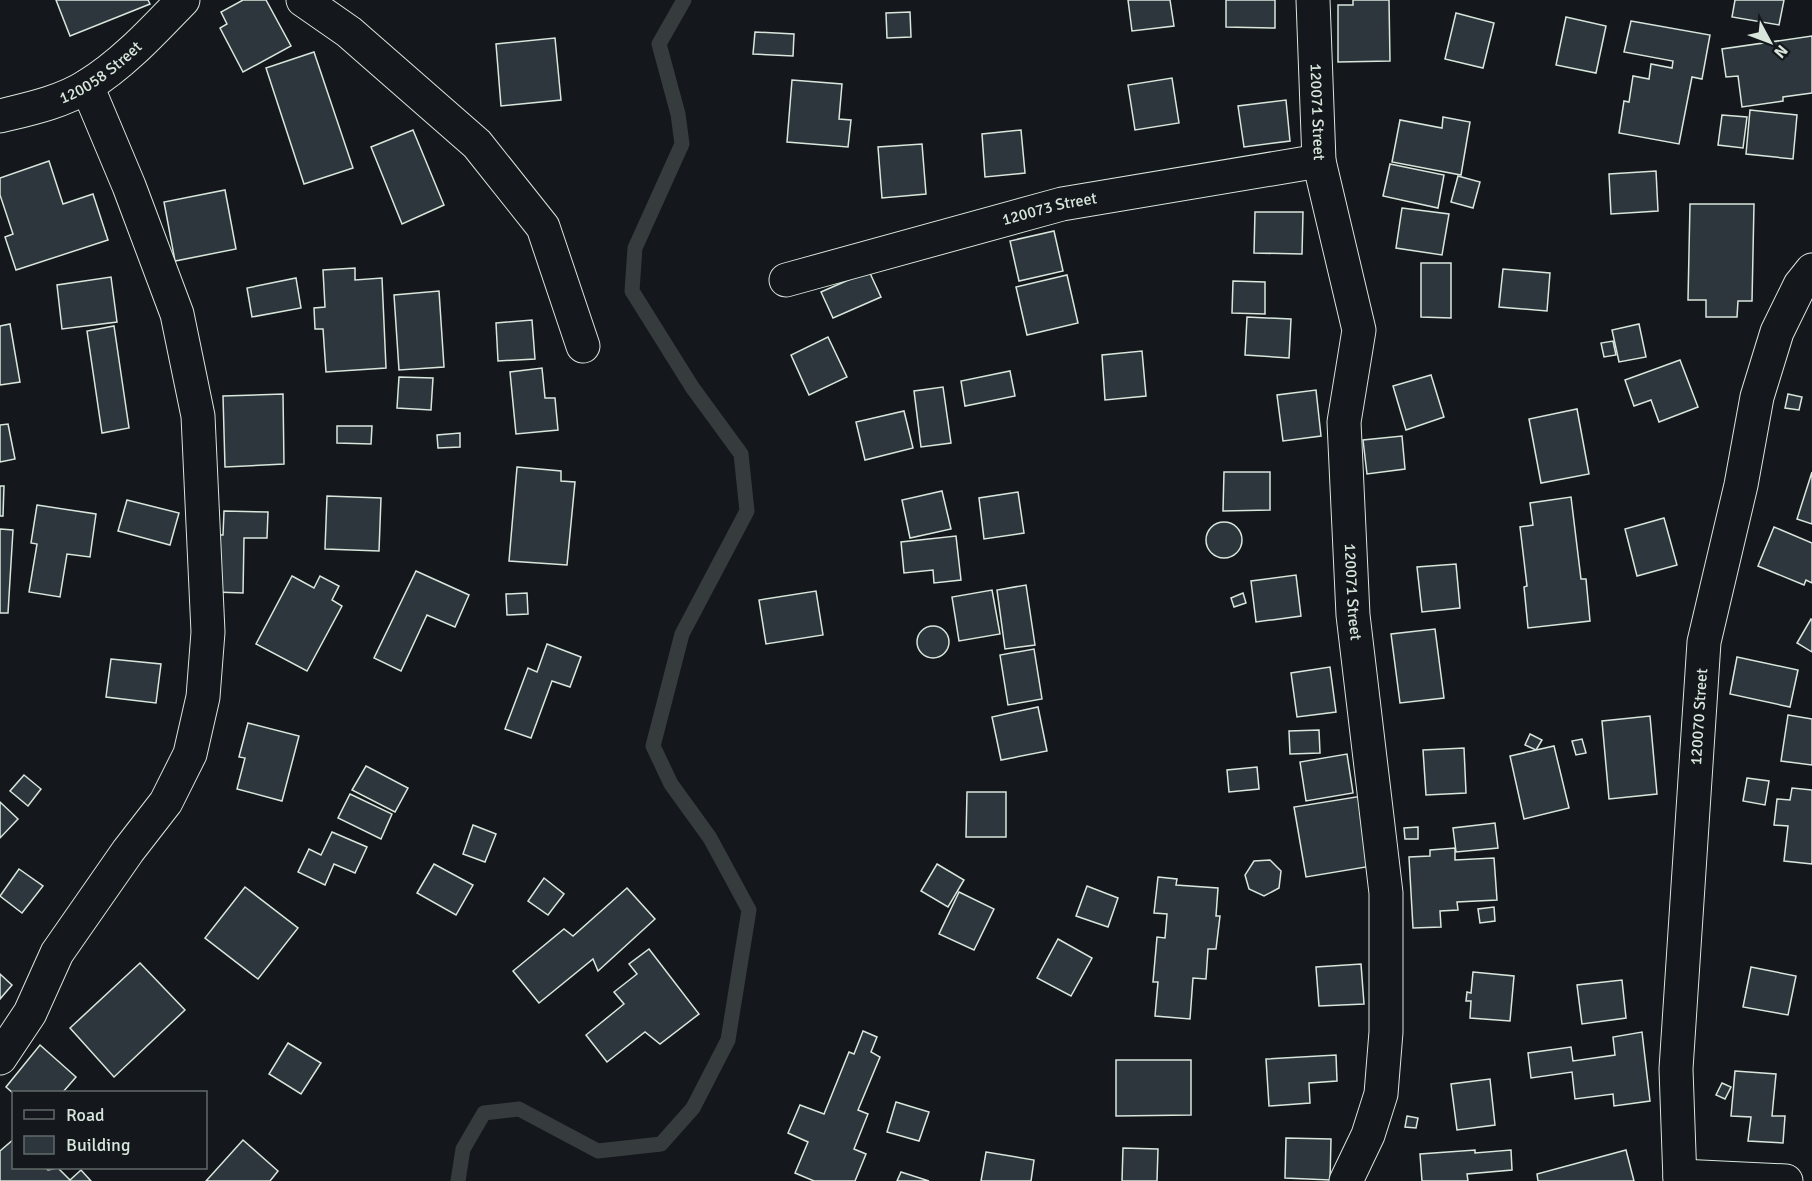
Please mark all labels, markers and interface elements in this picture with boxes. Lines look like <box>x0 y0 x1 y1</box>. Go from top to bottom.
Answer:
north arrow <box>1740 12 1800 72</box>
street label: 120058 Street <box>56 37 147 109</box>
text: N <box>1769 40 1792 62</box>
street label: 120071 Street <box>1305 63 1329 161</box>
street label: 120073 Street <box>1000 188 1099 230</box>
street label: 120071 Street <box>1340 543 1366 642</box>
street label: 120070 Street <box>1686 667 1712 766</box>
legend <box>12 1091 207 1169</box>
text: Road <box>66 1104 105 1126</box>
text: Building <box>66 1134 130 1156</box>

